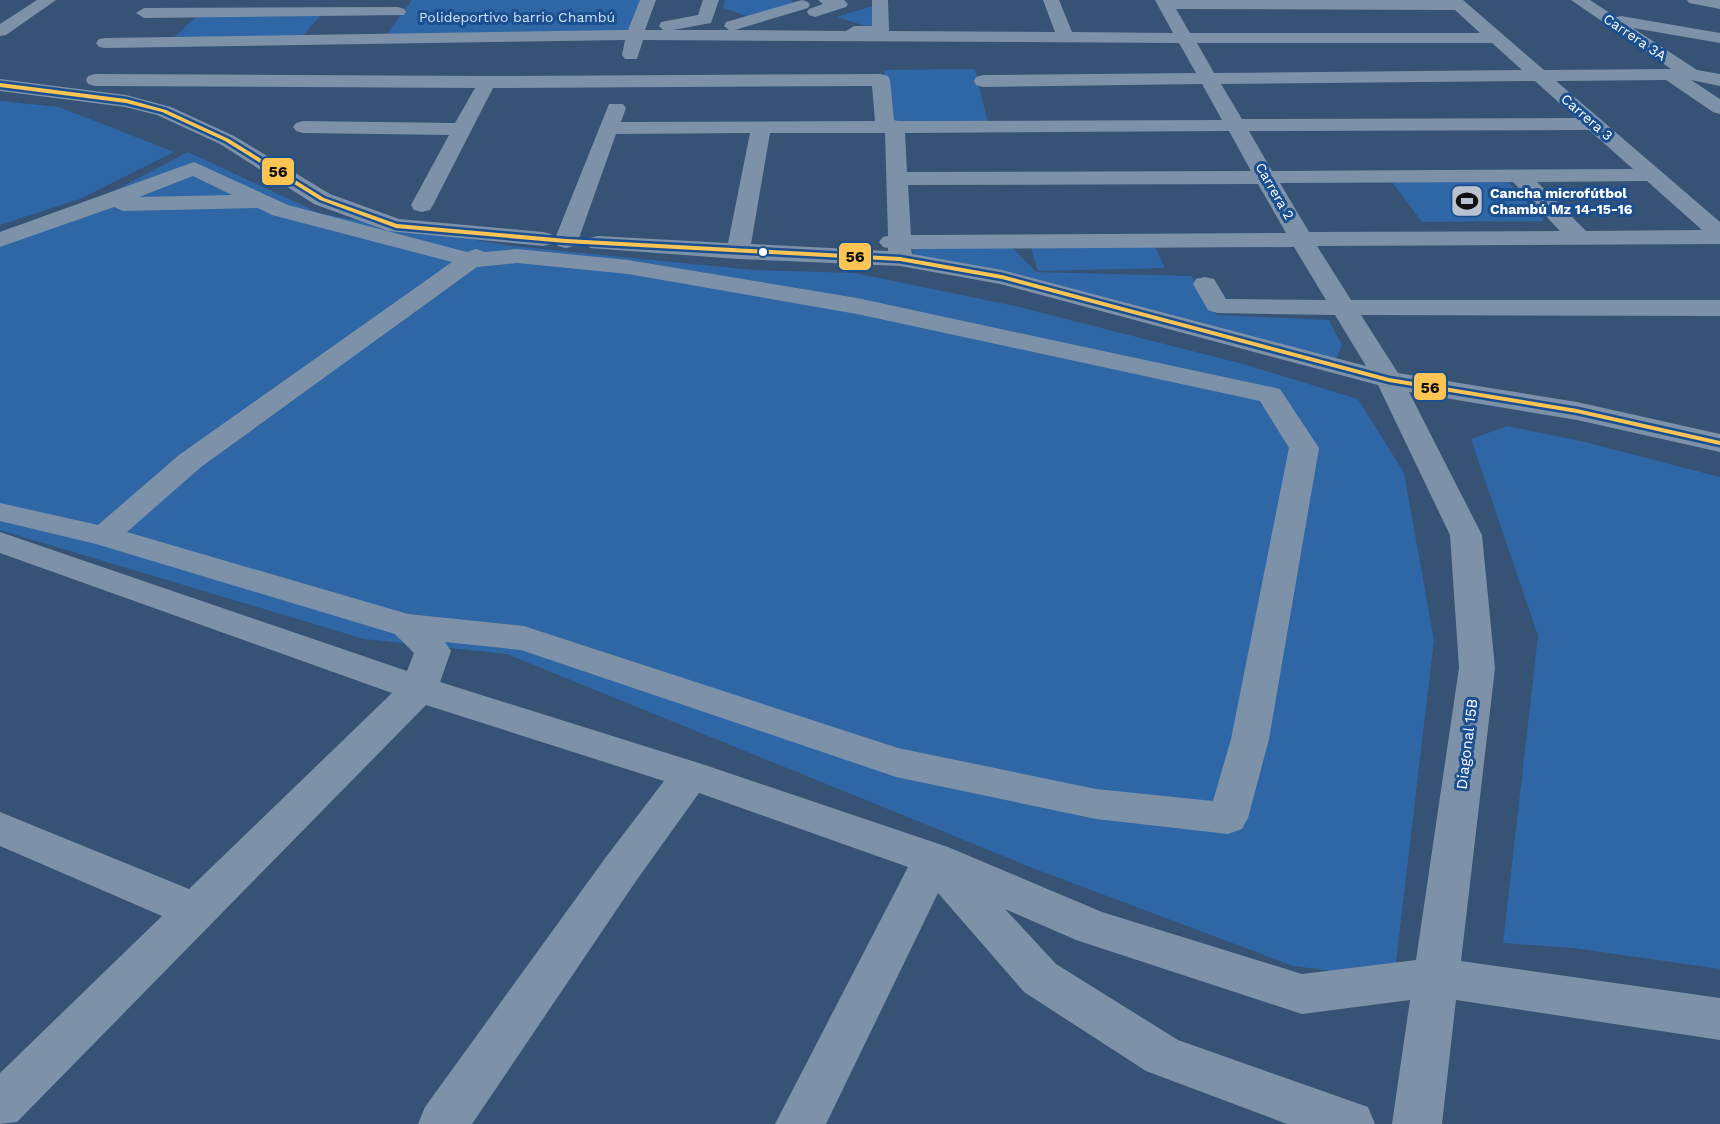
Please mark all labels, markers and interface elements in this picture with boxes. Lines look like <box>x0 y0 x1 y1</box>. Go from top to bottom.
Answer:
park label: Polideportivo barrio Chambú <box>419 9 615 25</box>
street label: Carrera 3A <box>1601 10 1669 64</box>
street label: Carrera 3 <box>1558 90 1616 144</box>
line badge: 56 <box>261 157 295 186</box>
street label: Carrera 2 <box>1252 160 1298 222</box>
text: 56 <box>268 162 288 181</box>
sports icon: Cancha microfútbol Chambú Mz 14-15-16 <box>1449 183 1485 219</box>
place label: Cancha microfútbol Chambú Mz 14-15-16 <box>1490 185 1633 217</box>
line badge: 56 <box>838 242 872 271</box>
unlabelled marker <box>757 246 769 258</box>
text: 56 <box>845 247 865 266</box>
line badge: 56 <box>1413 372 1447 401</box>
text: 56 <box>1420 378 1440 397</box>
street label: Diagonal 15B <box>1453 698 1481 790</box>

